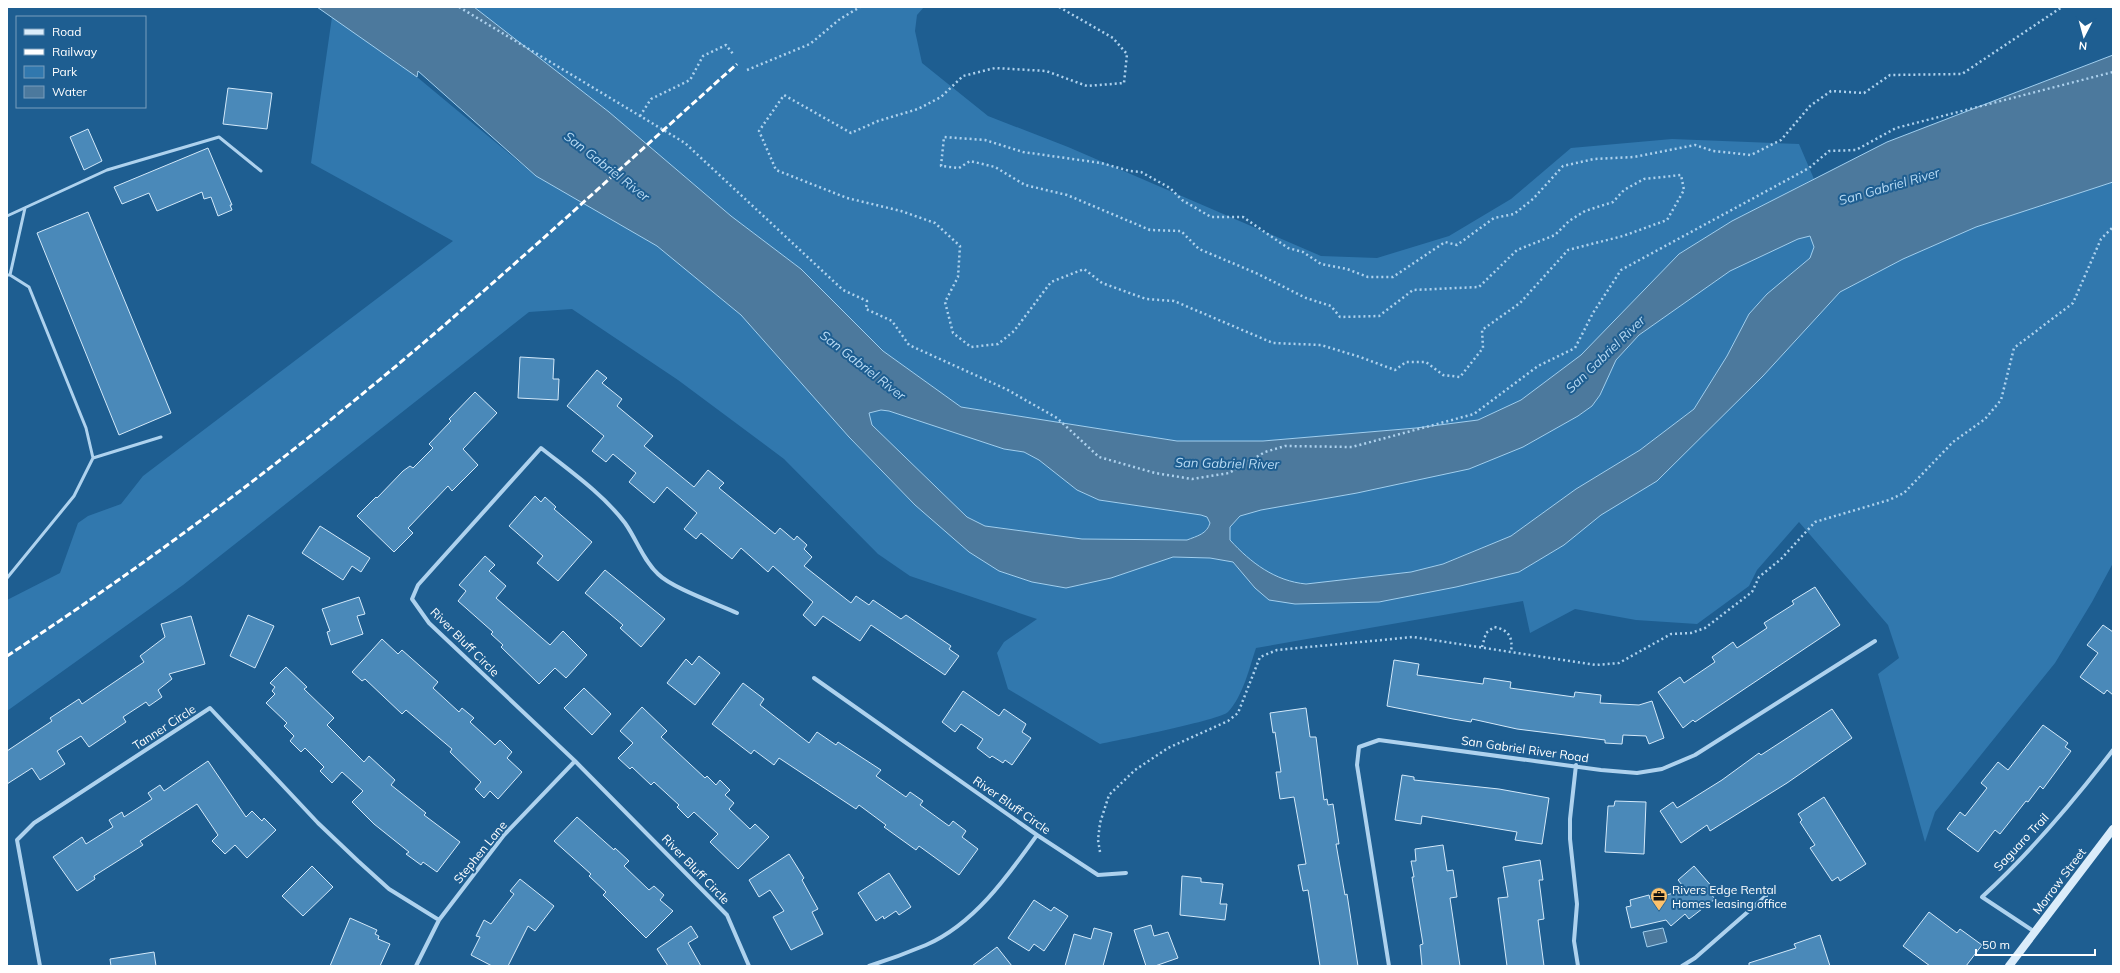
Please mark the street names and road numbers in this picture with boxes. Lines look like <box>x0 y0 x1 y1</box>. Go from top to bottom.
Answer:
street label: River Bluff Circle <box>427 604 503 680</box>
street label: Tanner Circle <box>130 701 198 753</box>
street label: San Gabriel River Road <box>1460 733 1590 765</box>
street label: River Bluff Circle <box>970 773 1054 837</box>
street label: Saguaro Trail <box>1990 810 2052 874</box>
street label: Stephen Lane <box>450 818 510 886</box>
street label: River Bluff Circle <box>659 831 733 907</box>
street label: Morrow Street <box>2029 845 2089 917</box>

